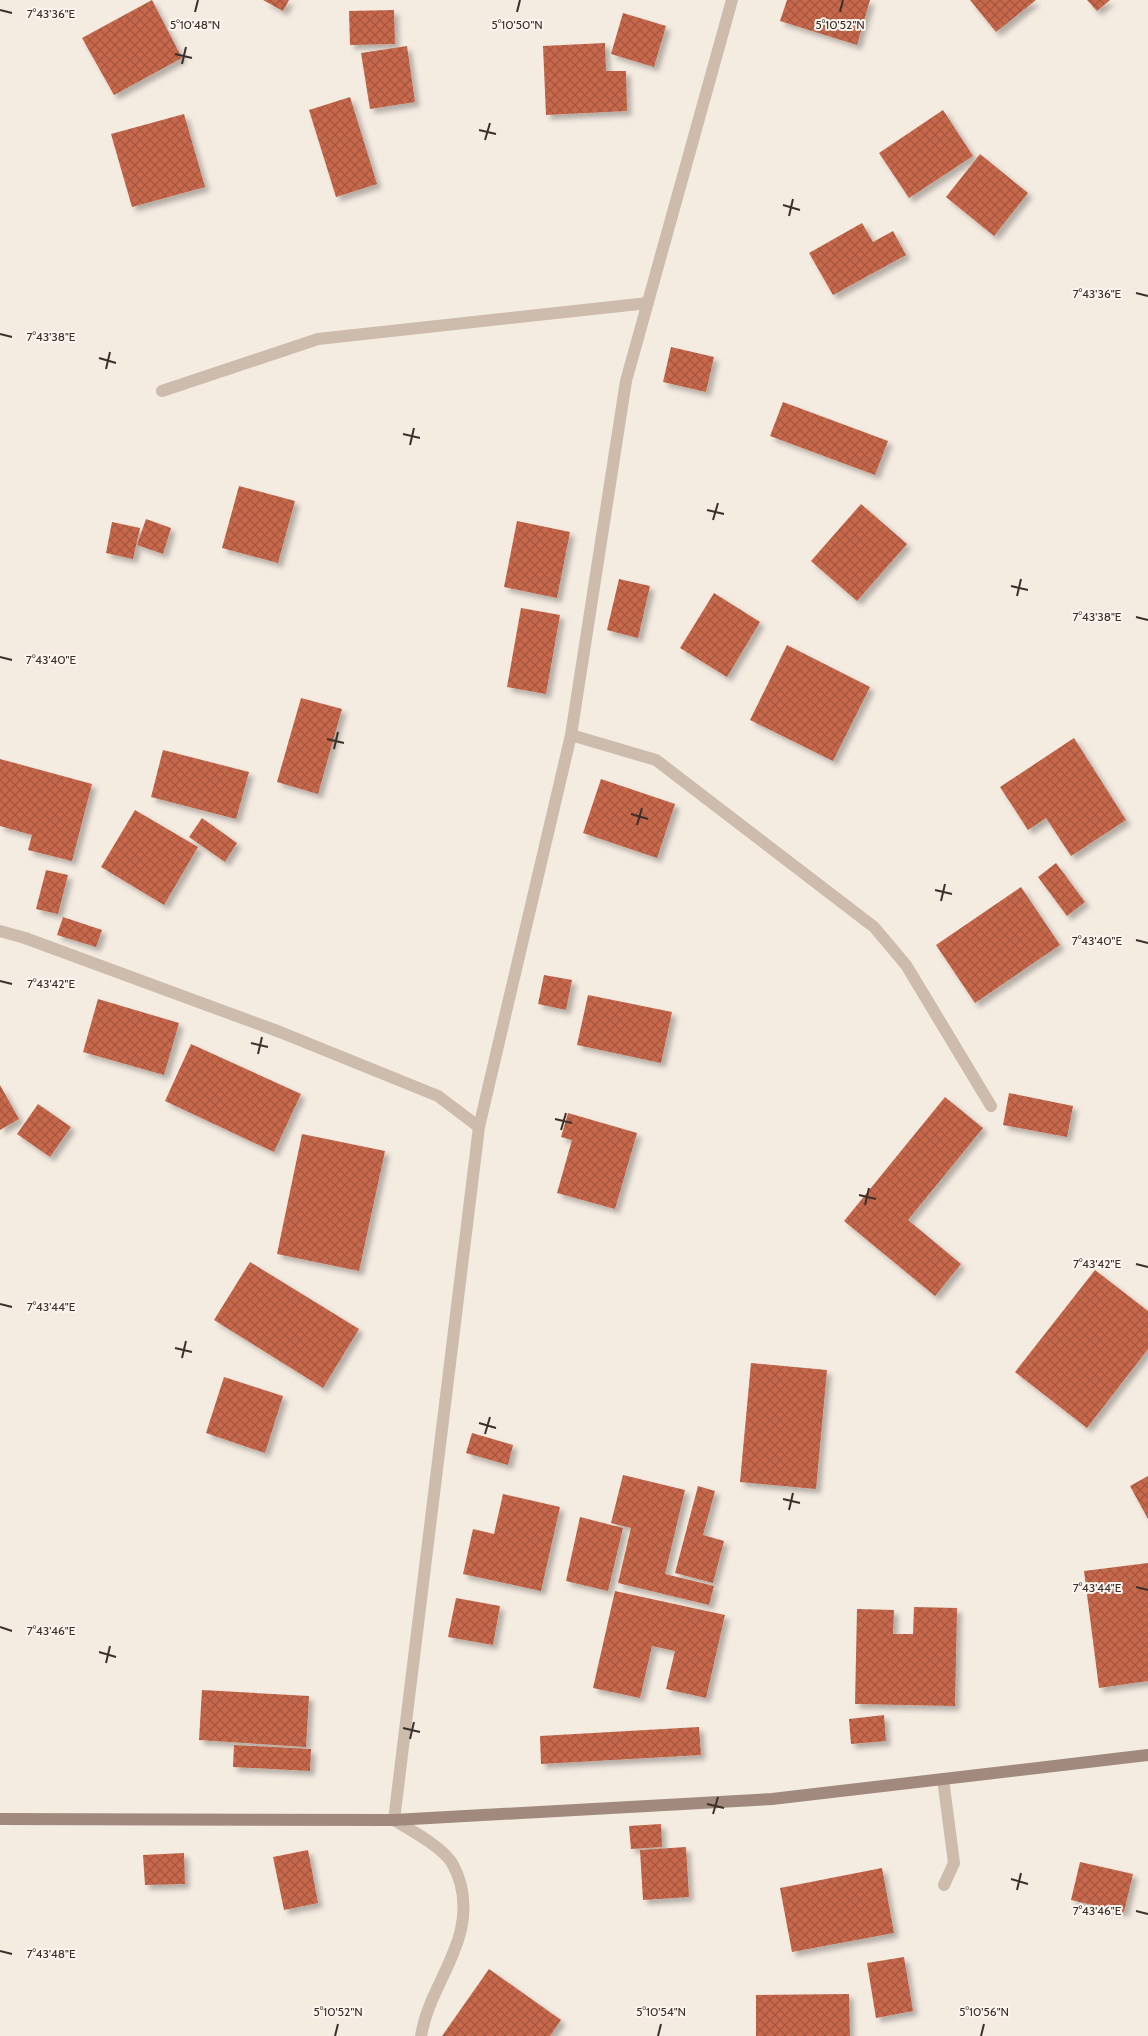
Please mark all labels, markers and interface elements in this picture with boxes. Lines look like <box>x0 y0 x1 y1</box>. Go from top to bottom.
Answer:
text: 7°43'36"E <box>27 6 76 21</box>
text: 5°10'48"N <box>170 17 220 32</box>
text: 5°10'50"N <box>491 17 543 32</box>
text: 5°10'52"N <box>815 17 865 32</box>
text: 7°43'36"E <box>1073 286 1122 301</box>
text: 7°43'38"E <box>27 329 76 344</box>
text: 7°43'38"E <box>1073 609 1122 624</box>
text: 7°43'40"E <box>26 652 76 667</box>
text: 7°43'40"E <box>1072 933 1122 948</box>
text: 7°43'42"E <box>27 976 75 991</box>
text: 7°43'42"E <box>1073 1256 1121 1271</box>
text: 7°43'44"E <box>27 1299 76 1314</box>
text: 7°43'44"E <box>1073 1580 1122 1595</box>
text: 7°43'46"E <box>27 1623 76 1638</box>
text: 7°43'46"E <box>1073 1903 1122 1918</box>
text: 7°43'48"E <box>26 1946 76 1961</box>
text: 5°10'52"N <box>313 2004 363 2019</box>
text: 5°10'54"N <box>636 2004 686 2019</box>
text: 5°10'56"N <box>959 2004 1009 2019</box>

